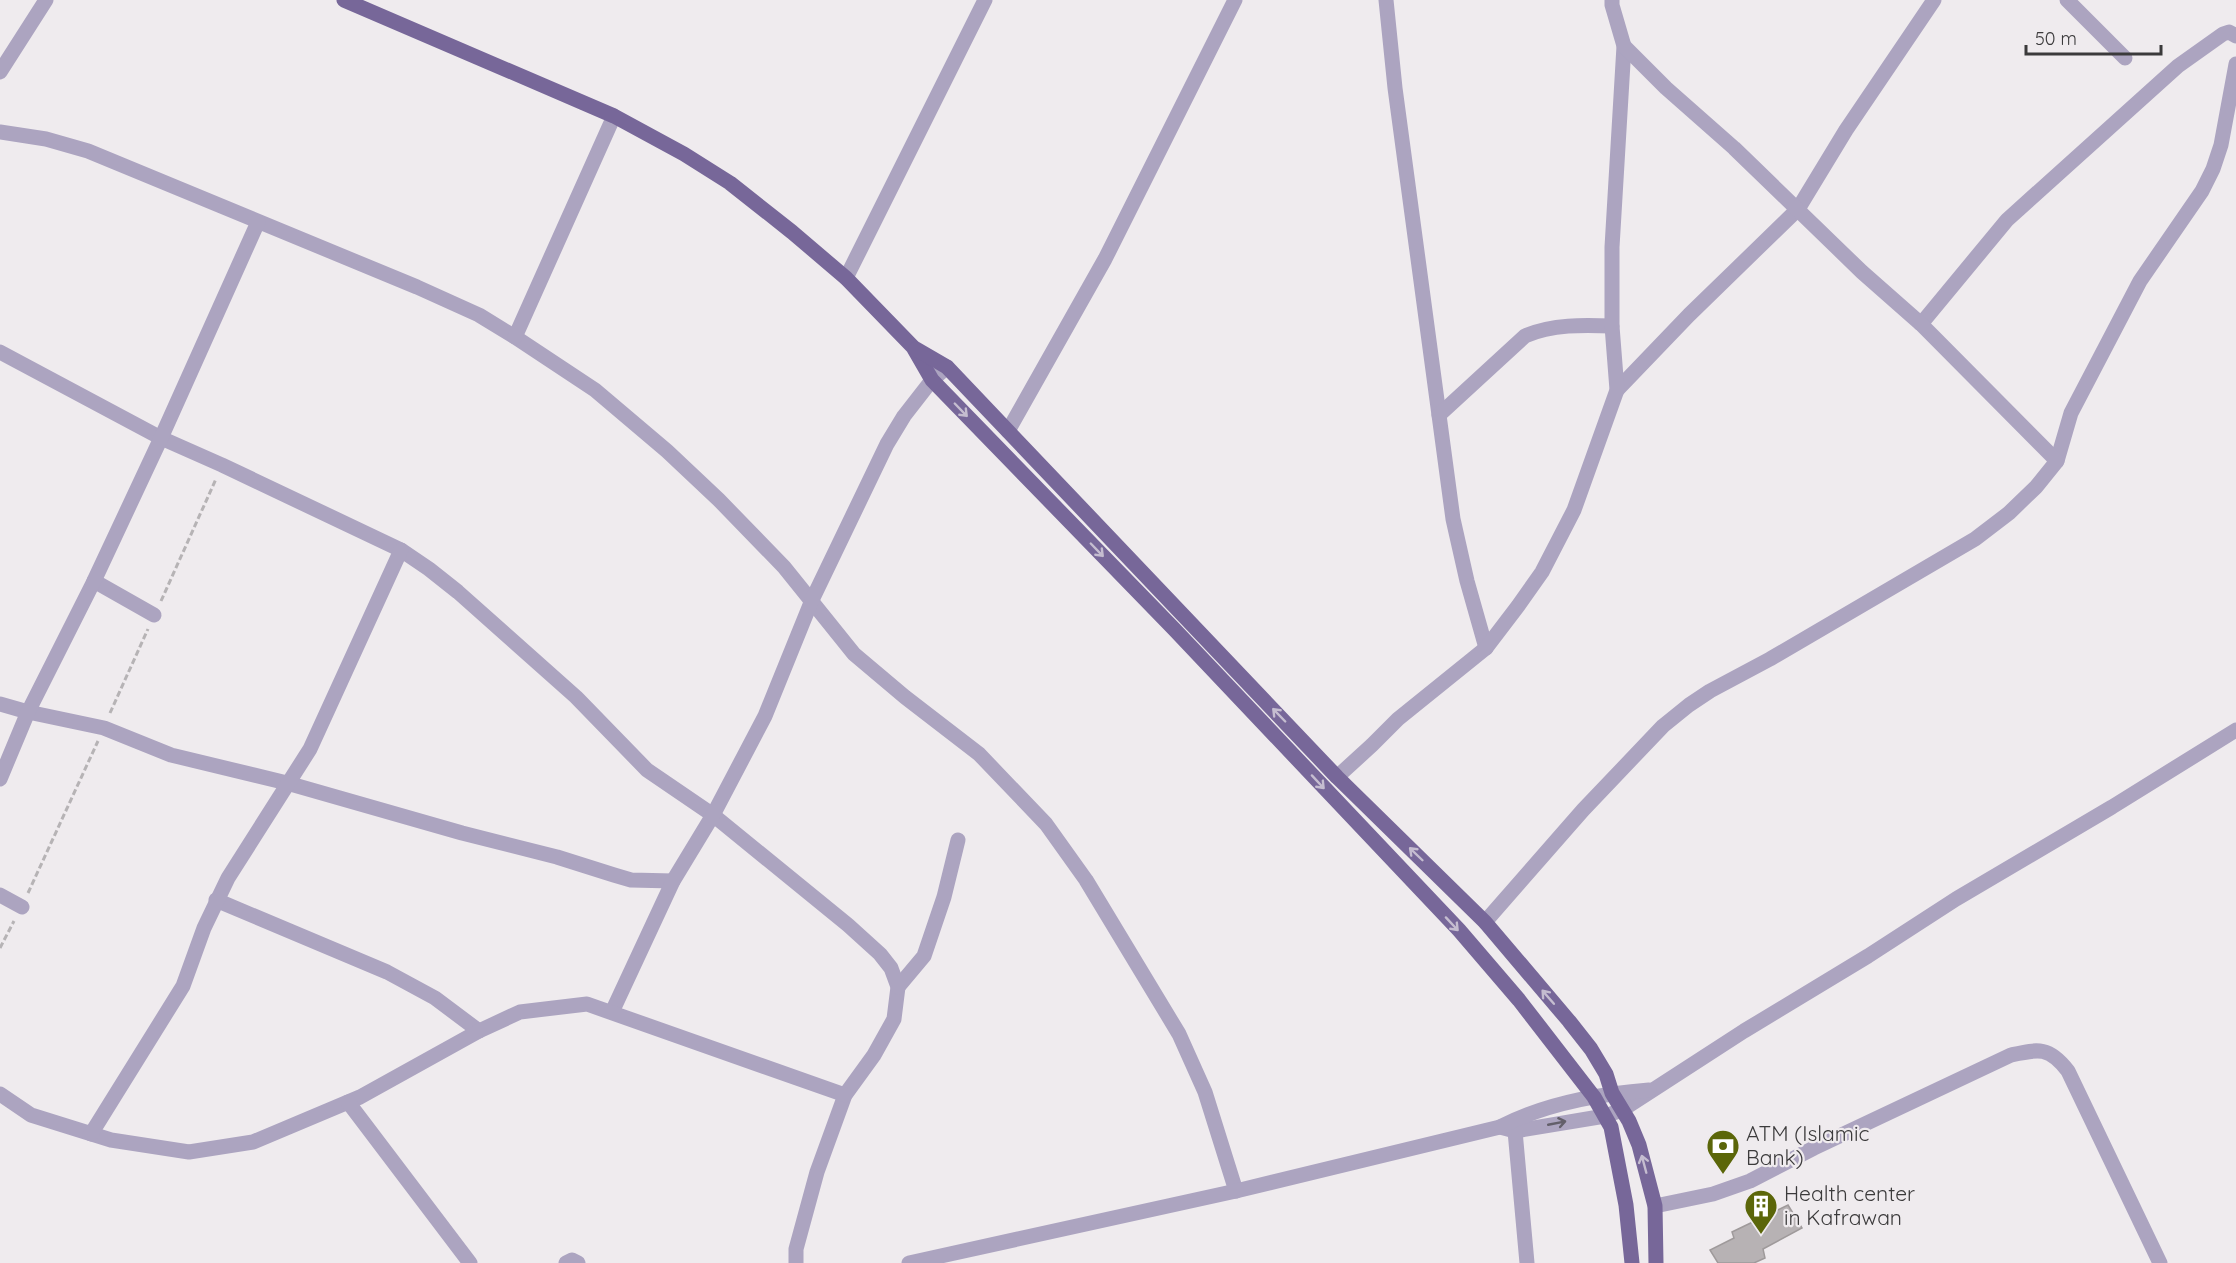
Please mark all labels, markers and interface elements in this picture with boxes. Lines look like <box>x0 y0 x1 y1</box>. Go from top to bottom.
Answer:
scale bar <box>2026 18 2161 56</box>
text: 50 m <box>2035 27 2077 50</box>
one-way arrow <box>954 402 969 417</box>
one-way arrow <box>1090 542 1104 557</box>
one-way arrow <box>1271 708 1286 723</box>
one-way arrow <box>1311 775 1325 790</box>
one-way arrow <box>1408 847 1423 861</box>
one-way arrow <box>1445 916 1459 931</box>
one-way arrow <box>1541 990 1555 1005</box>
one-way arrow <box>1547 1117 1566 1128</box>
place label: ATM (Islamic Bank) <box>1746 1120 1869 1170</box>
bank icon: ATM (Islamic Bank) <box>1705 1128 1741 1175</box>
one-way arrow <box>1638 1155 1649 1174</box>
place label: Health center in Kafrawan <box>1784 1180 1915 1230</box>
building icon: Health center in Kafrawan <box>1743 1188 1779 1235</box>

